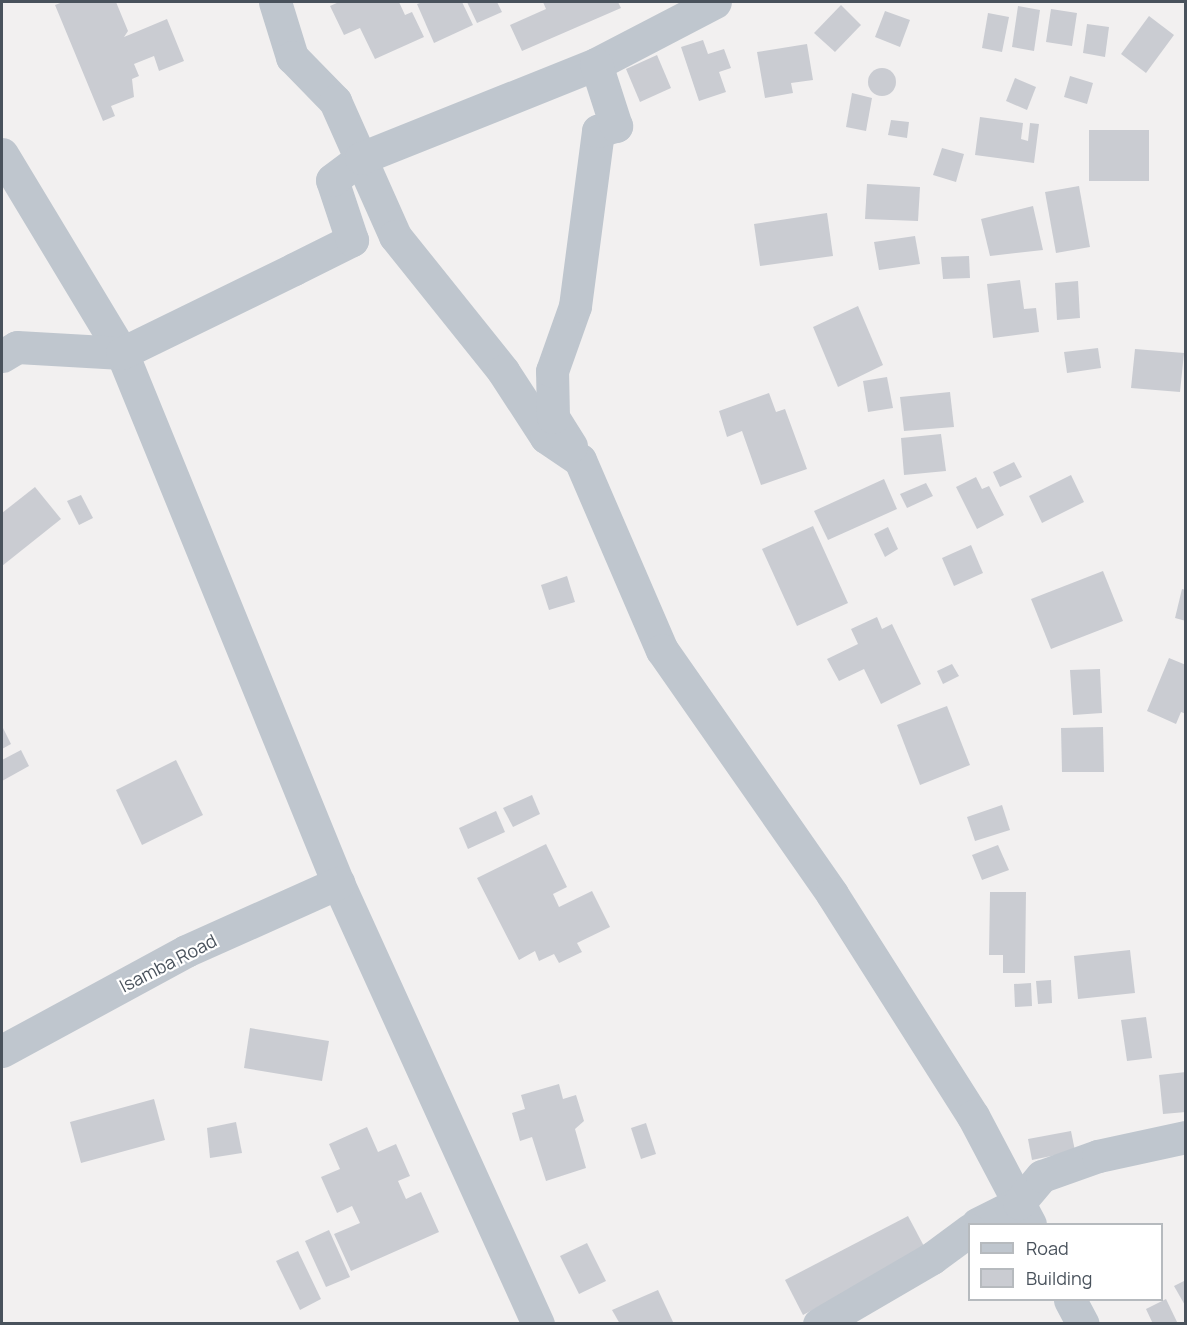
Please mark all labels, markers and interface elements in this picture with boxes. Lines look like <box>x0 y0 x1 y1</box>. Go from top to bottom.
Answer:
street label: Isamba Road <box>116 929 220 997</box>
legend <box>968 1223 1163 1301</box>
text: Road <box>1026 1236 1069 1260</box>
text: Building <box>1026 1266 1092 1290</box>

